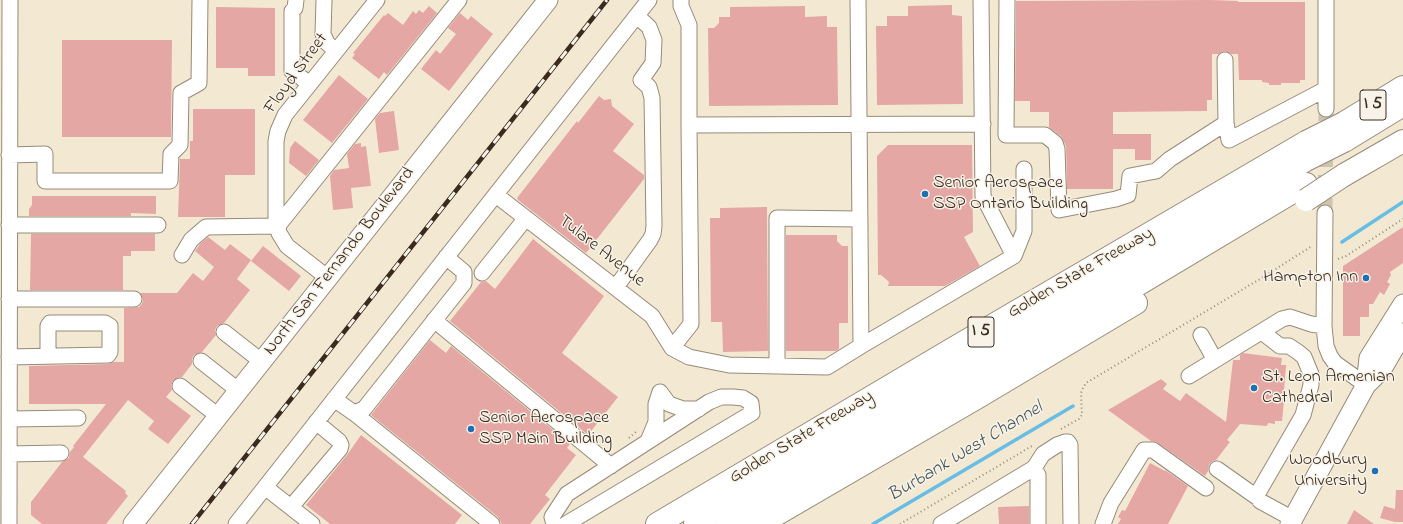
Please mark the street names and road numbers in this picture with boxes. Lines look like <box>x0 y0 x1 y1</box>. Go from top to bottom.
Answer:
street label: Floyd Street <box>260 29 334 119</box>
road number: I 5 <box>1360 90 1386 120</box>
street label: North San Fernando Boulevard <box>260 164 420 360</box>
street label: Tulare Avenue <box>553 211 649 293</box>
street label: Golden State Freeway <box>1005 224 1157 324</box>
road number: I 5 <box>968 317 994 347</box>
street label: Golden State Freeway <box>726 386 878 490</box>

